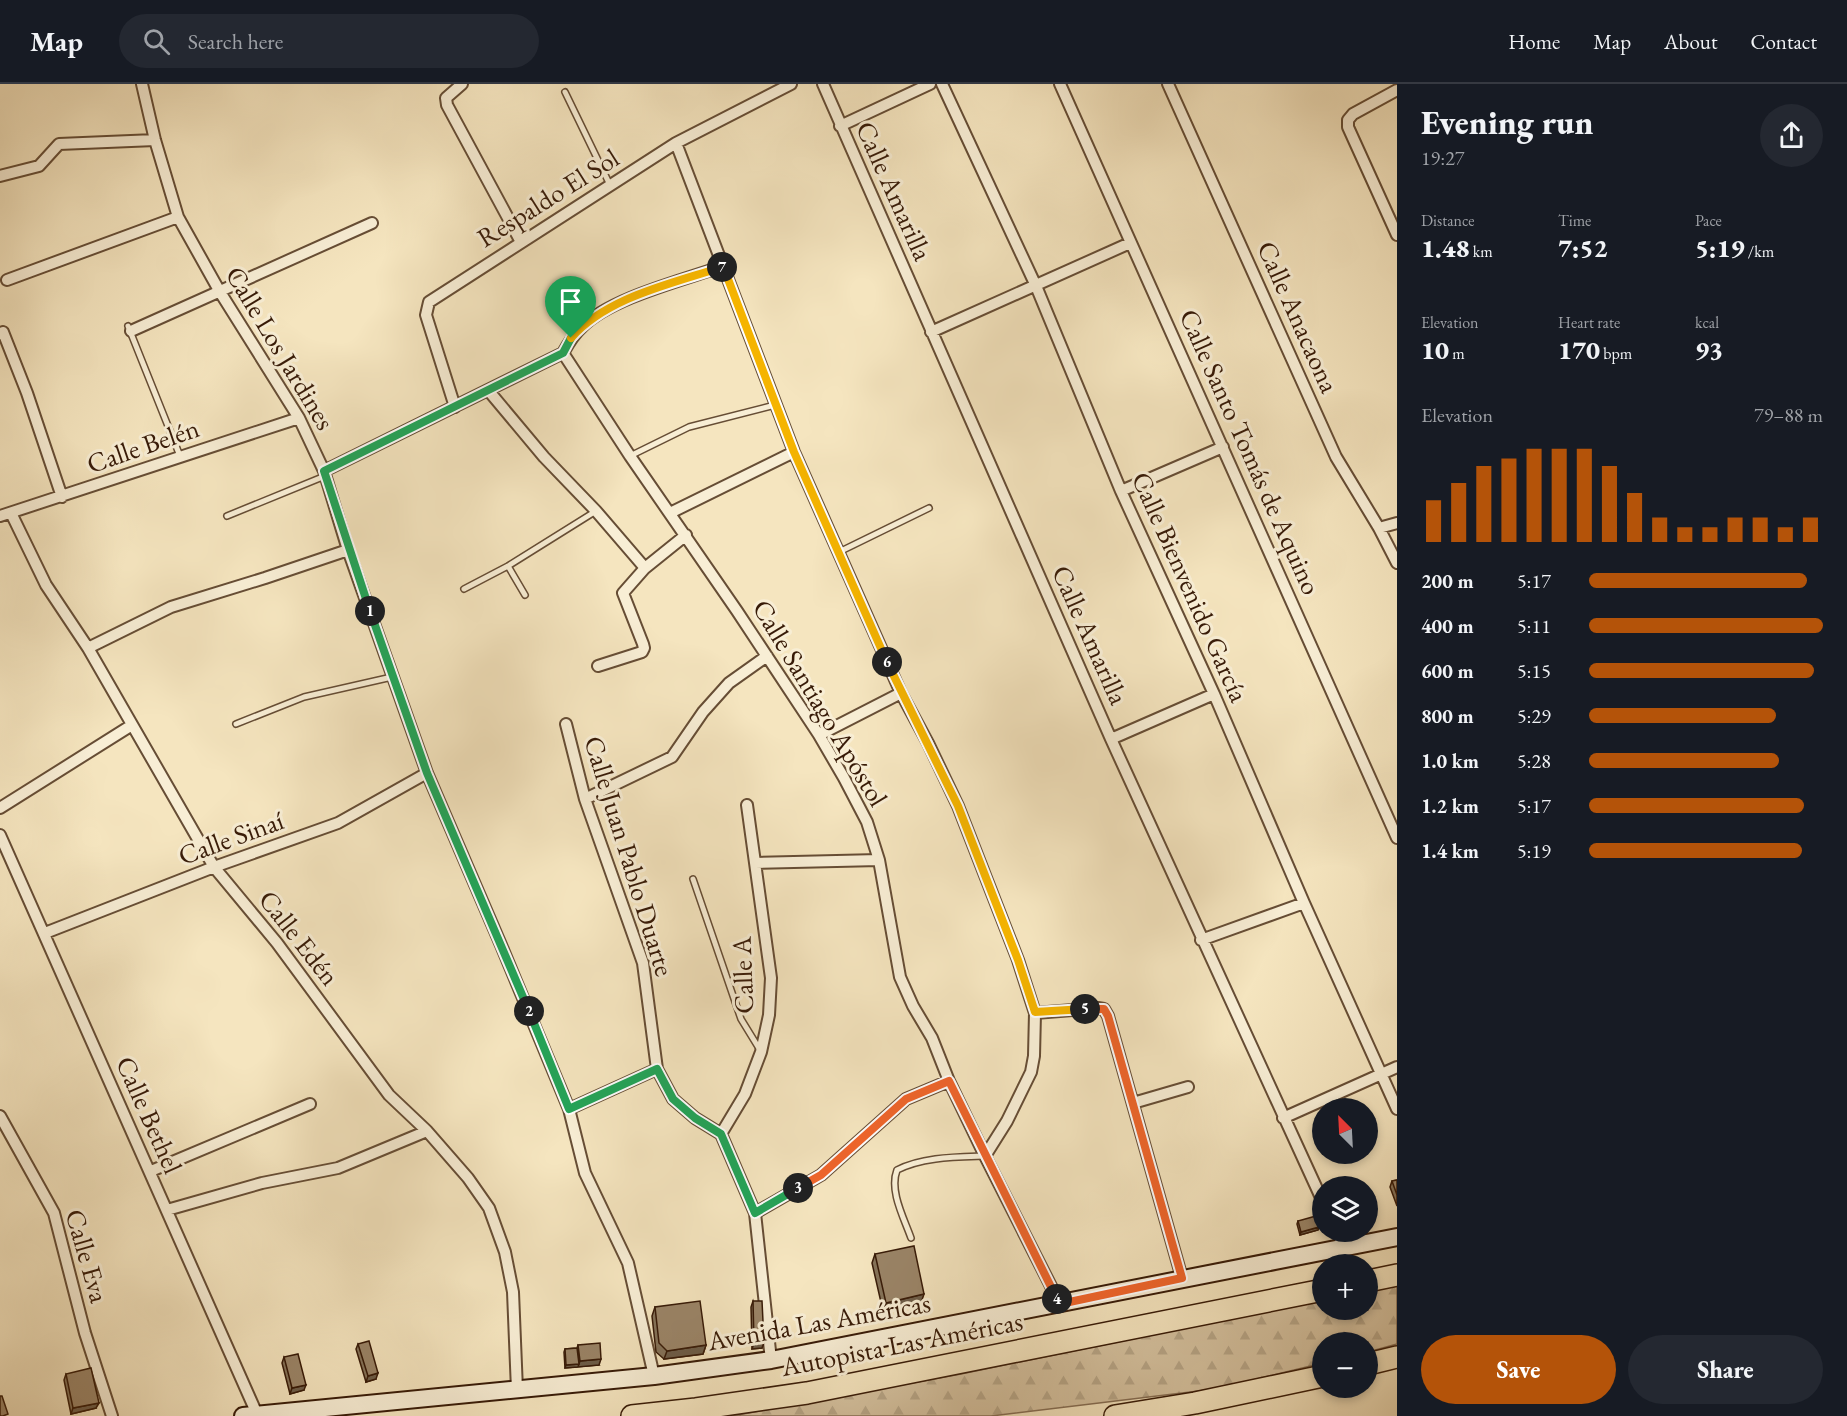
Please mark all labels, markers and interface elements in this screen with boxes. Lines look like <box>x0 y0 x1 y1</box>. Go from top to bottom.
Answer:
search box <box>119 14 539 68</box>
text: Map <box>30 23 83 59</box>
icon: search <box>140 25 173 58</box>
text: Search here <box>188 27 283 56</box>
text: Home <box>1508 28 1560 55</box>
text: Map <box>1593 28 1631 55</box>
text: About <box>1664 28 1717 55</box>
text: Contact <box>1750 28 1817 55</box>
text: Evening run <box>1421 101 1593 144</box>
button: share <box>1760 104 1823 167</box>
street label: Calle Amarilla <box>848 116 941 266</box>
street label: Respaldo El Sol <box>470 140 625 255</box>
text: 19:27 <box>1421 145 1464 171</box>
text: Distance <box>1421 210 1474 231</box>
text: Time <box>1558 210 1591 231</box>
text: Pace <box>1695 210 1722 231</box>
text: 1.48 <box>1421 231 1470 265</box>
text: 7:52 <box>1558 231 1608 265</box>
text: 5:19 <box>1695 231 1745 265</box>
street label: Calle Anacaona <box>1249 236 1348 398</box>
text: km <box>1470 241 1493 262</box>
text: /km <box>1745 241 1774 262</box>
pin: 7 <box>707 252 737 282</box>
text: 7 <box>718 256 726 277</box>
street label: Calle Los Jardines <box>218 260 343 436</box>
pin <box>545 276 596 338</box>
icon: arrive <box>554 285 587 318</box>
street label: Calle Santo Tomás de Aquino <box>1172 304 1329 600</box>
text: Elevation <box>1421 312 1479 333</box>
text: Heart rate <box>1558 312 1620 333</box>
text: kcal <box>1695 312 1719 333</box>
text: 10 <box>1421 333 1449 367</box>
text: 170 <box>1558 333 1600 367</box>
text: 93 <box>1695 333 1723 367</box>
text: m <box>1449 343 1465 364</box>
text: bpm <box>1600 343 1632 364</box>
text: Elevation <box>1421 402 1493 428</box>
text: 79–88 m <box>1754 402 1823 428</box>
street label: Calle Belén <box>82 410 204 481</box>
street label: Calle Bienvenido García <box>1124 466 1257 708</box>
street label: Calle Amarilla <box>1044 560 1137 710</box>
text: 200 m <box>1421 568 1474 594</box>
text: 5:17 <box>1517 568 1551 594</box>
street label: Calle Santiago Apóstol <box>745 593 896 813</box>
pin: 1 <box>355 596 385 626</box>
text: 1 <box>366 600 374 621</box>
text: 400 m <box>1421 613 1474 639</box>
text: 5:11 <box>1517 613 1551 639</box>
pin: 6 <box>872 647 902 677</box>
text: 6 <box>883 651 891 672</box>
text: 600 m <box>1421 658 1474 684</box>
text: 5:15 <box>1517 658 1551 684</box>
text: 800 m <box>1421 703 1474 729</box>
text: 5:29 <box>1517 703 1551 729</box>
street label: Calle Juan Pablo Duarte <box>576 732 683 980</box>
text: 1.0 km <box>1421 748 1479 774</box>
text: 5:28 <box>1517 748 1551 774</box>
text: 1.2 km <box>1421 793 1479 819</box>
text: 5:17 <box>1517 793 1551 819</box>
street label: Calle Sinaí <box>173 802 289 873</box>
text: 1.4 km <box>1421 838 1479 864</box>
text: 5:19 <box>1517 838 1551 864</box>
street label: Calle Edén <box>251 883 348 993</box>
street label: Calle A <box>724 935 761 1014</box>
pin: 5 <box>1070 994 1100 1024</box>
pin: 2 <box>514 996 544 1026</box>
text: 5 <box>1081 998 1089 1019</box>
text: 2 <box>525 1000 533 1021</box>
street label: Calle Bethel <box>108 1051 191 1179</box>
north arrow <box>1312 1098 1378 1164</box>
map controls <box>1312 1098 1378 1398</box>
pin: 3 <box>783 1173 813 1203</box>
button: layers <box>1312 1176 1378 1242</box>
text: 3 <box>794 1177 802 1198</box>
street label: Calle Eva <box>58 1205 118 1307</box>
button: + <box>1312 1254 1378 1320</box>
pin: 4 <box>1042 1284 1072 1314</box>
street label: Avenida Las Américas <box>704 1285 933 1359</box>
text: 4 <box>1053 1288 1061 1309</box>
street label: Autopista Las Américas <box>777 1303 1026 1384</box>
button: − <box>1312 1332 1378 1398</box>
button: Save <box>1421 1335 1616 1404</box>
button: Share <box>1628 1335 1823 1404</box>

